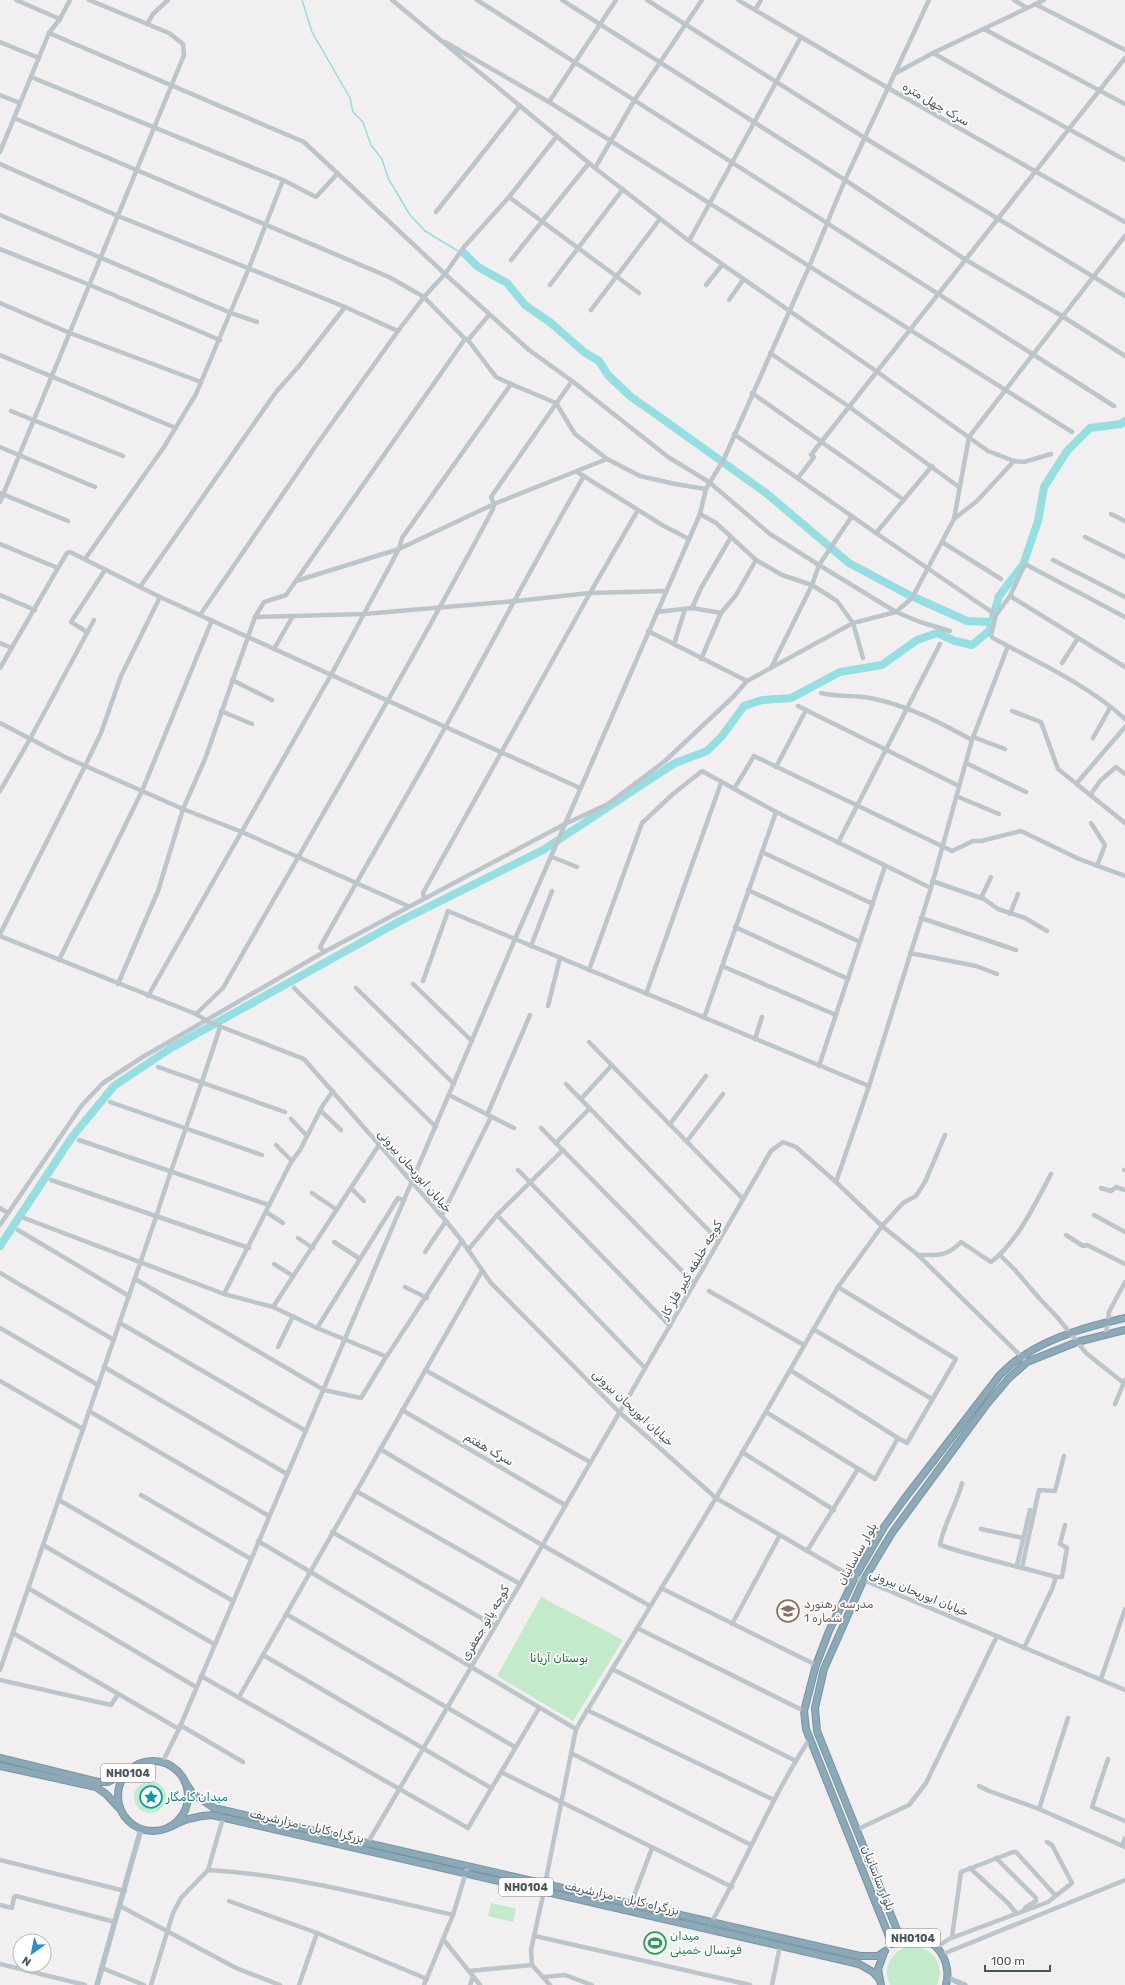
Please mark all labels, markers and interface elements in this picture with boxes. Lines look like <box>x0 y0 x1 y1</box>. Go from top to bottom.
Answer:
street label: سرک چهل متره <box>899 79 972 130</box>
street label: خیابان ابوریحان بیرونی <box>374 1126 455 1216</box>
street label: کوچه خلیفه کبیر فلز کار <box>656 1218 726 1323</box>
street label: خیابان ابوریحان بیرونی <box>589 1367 677 1450</box>
street label: سرک هفتم <box>461 1429 516 1470</box>
street label: بلوار ساسانیان <box>834 1520 881 1588</box>
street label: خیابان ابوریحان بیرونی <box>867 1567 971 1620</box>
street label: کوچه پاتو جعفری <box>458 1582 513 1664</box>
place label: مدرسه رهنورد شماره 1 <box>804 1597 874 1626</box>
school or university icon: مدرسه رهنورد شماره 1 <box>775 1598 801 1624</box>
park label: بوستان آریانا <box>530 1651 588 1666</box>
road number: NH0104 <box>101 1764 155 1782</box>
place icon: میدان کامگار <box>138 1784 164 1810</box>
place label: میدان کامگار <box>165 1790 228 1805</box>
street label: بزرگراه کابل - مزارشریف <box>248 1806 366 1847</box>
street label: بلوار ساسانیان <box>858 1843 897 1913</box>
road number: NH0104 <box>499 1878 553 1896</box>
street label: بزرگراه کابل - مزارشریف <box>563 1878 681 1919</box>
place label: میدان فوتسال خمینی <box>670 1929 742 1958</box>
road number: NH0104 <box>886 1929 940 1947</box>
sports icon: میدان فوتسال خمینی <box>642 1930 668 1956</box>
north arrow <box>12 1933 52 1973</box>
scale bar <box>985 1947 1050 1973</box>
text: N <box>20 1953 34 1969</box>
text: 100 m <box>991 1954 1025 1968</box>

